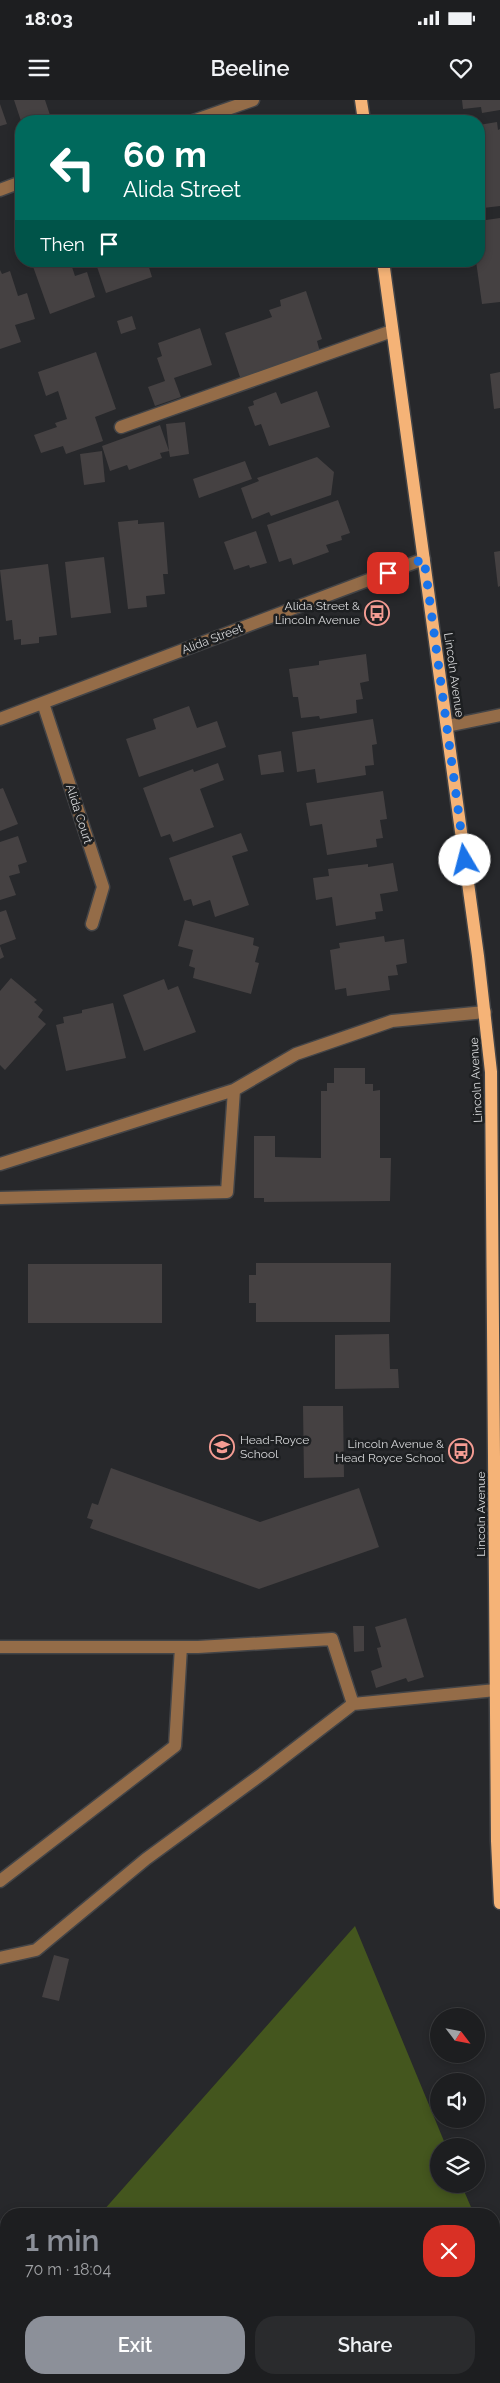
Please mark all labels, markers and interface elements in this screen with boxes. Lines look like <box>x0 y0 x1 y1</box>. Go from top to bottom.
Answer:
text: 18:03 <box>25 7 73 29</box>
icon: menu <box>25 54 53 82</box>
icon: heart <box>447 54 475 82</box>
text: Beeline <box>210 55 290 81</box>
text: 60 m <box>123 134 207 175</box>
icon: left <box>40 135 105 200</box>
text: Alida Street <box>123 176 241 202</box>
icon: arrive <box>95 230 123 258</box>
text: Then <box>40 233 85 255</box>
pin <box>367 552 409 594</box>
icon: arrive <box>374 559 402 587</box>
place label: Alida Street & Lincoln Avenue <box>275 599 360 627</box>
bus stop icon: Alida Street & Lincoln Avenue <box>364 600 390 626</box>
street label: Alida Street <box>179 621 245 657</box>
street label: Lincoln Avenue <box>441 632 467 718</box>
street label: Alida Court <box>63 782 95 846</box>
position arrow <box>438 833 490 885</box>
street label: Lincoln Avenue <box>467 1037 485 1123</box>
place label: Head-Royce School <box>240 1433 309 1461</box>
school or university icon: Head-Royce School <box>209 1434 235 1460</box>
place label: Lincoln Avenue & Head Royce School <box>335 1437 445 1465</box>
bus stop icon: Lincoln Avenue & Head Royce School <box>448 1438 474 1464</box>
street label: Lincoln Avenue <box>474 1471 488 1557</box>
north arrow <box>430 2008 485 2062</box>
map controls <box>430 2008 485 2193</box>
button: sound <box>430 2073 485 2128</box>
button: layers <box>430 2138 485 2193</box>
text: 1 min <box>25 2223 100 2258</box>
button: close <box>423 2225 475 2277</box>
text: 70 m · 18:04 <box>25 2260 111 2279</box>
button: Exit <box>25 2316 245 2374</box>
button: Share <box>255 2316 475 2374</box>

